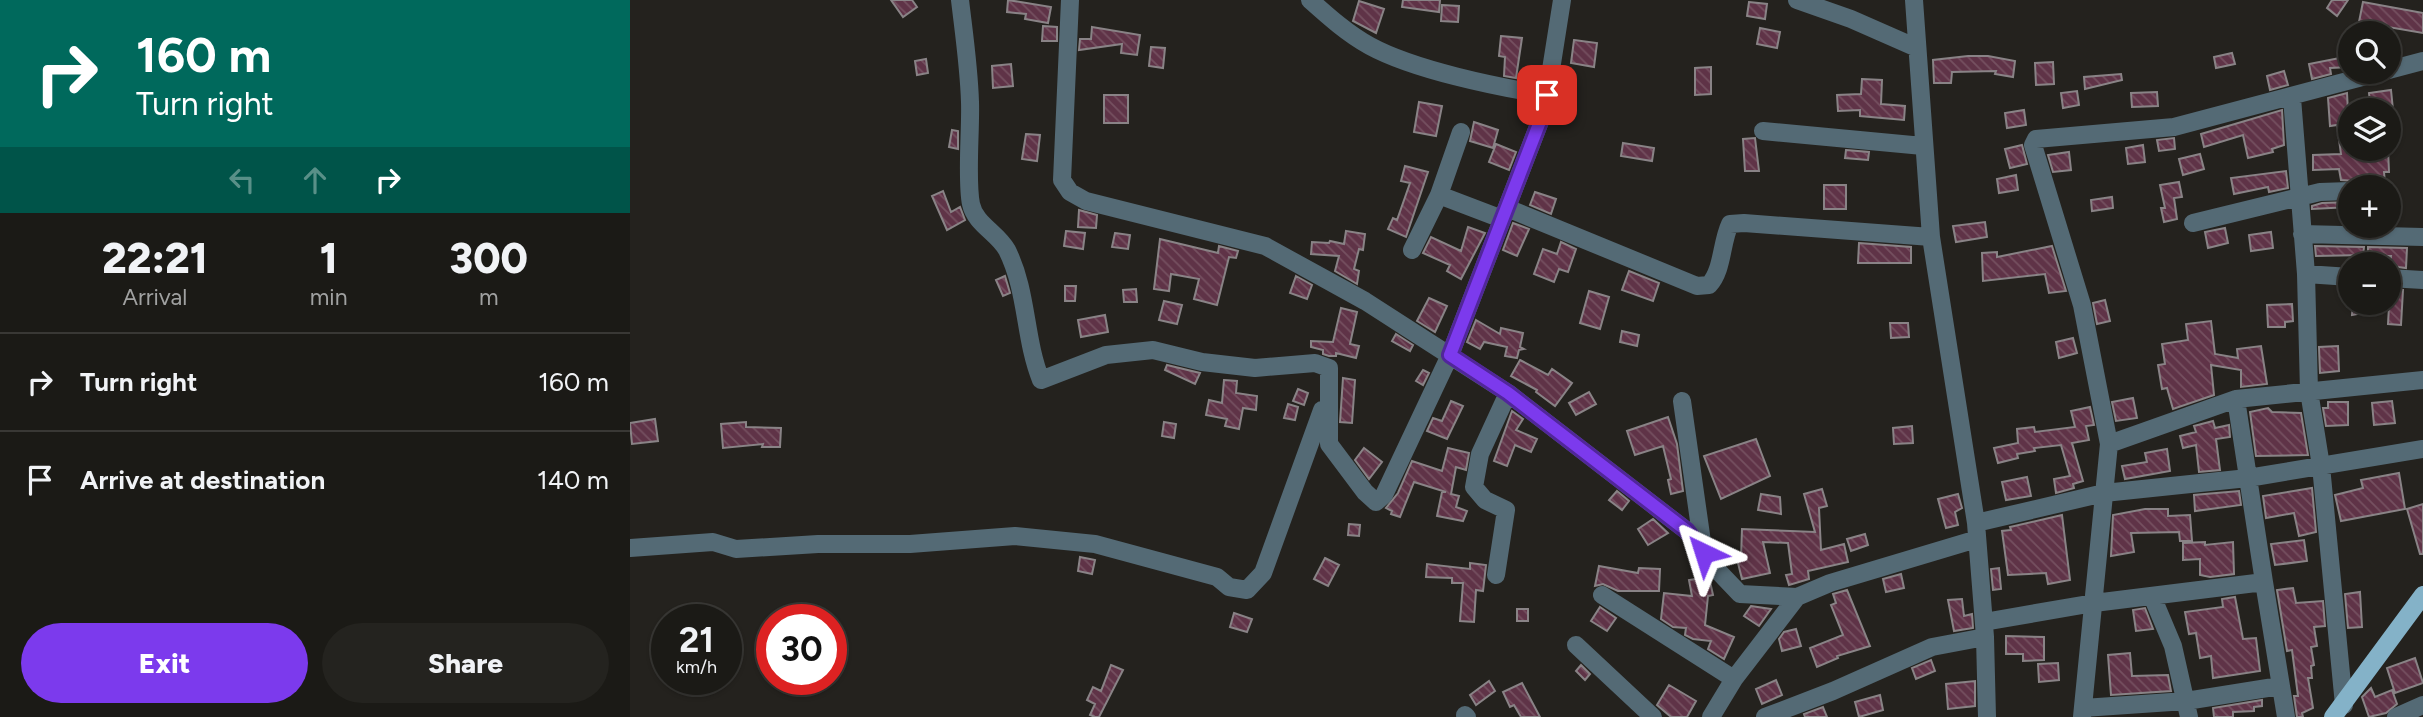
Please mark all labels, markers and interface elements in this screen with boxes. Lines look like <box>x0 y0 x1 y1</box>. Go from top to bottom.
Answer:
map controls <box>2338 21 2401 315</box>
button: search <box>2338 21 2401 84</box>
text: 160 m <box>136 25 271 84</box>
icon: right <box>21 28 112 119</box>
pin <box>1517 65 1577 125</box>
icon: arrive <box>1528 76 1566 114</box>
text: Turn right <box>136 85 274 123</box>
button: layers <box>2338 98 2401 161</box>
icon: left <box>223 161 261 199</box>
icon: ahead <box>296 161 334 199</box>
icon: right <box>369 161 407 199</box>
button: + <box>2338 175 2401 238</box>
text: 22:21 <box>102 233 208 284</box>
text: 1 <box>320 233 338 284</box>
text: 300 <box>450 233 528 284</box>
button: − <box>2338 252 2401 315</box>
text: Arrival <box>122 283 187 311</box>
text: min <box>310 283 348 311</box>
text: m <box>479 283 499 311</box>
icon: right <box>21 363 59 401</box>
text: Turn right <box>80 366 197 398</box>
text: 160 m <box>538 366 609 398</box>
icon: arrive <box>21 461 59 499</box>
text: Arrive at destination <box>80 464 325 496</box>
text: 140 m <box>537 464 609 496</box>
position arrow <box>1667 516 1741 590</box>
speed limit sign: 30 <box>756 604 847 695</box>
text: 21 <box>679 619 714 661</box>
button: Exit <box>21 623 308 703</box>
button: Share <box>322 623 609 703</box>
text: km/h <box>676 656 717 678</box>

